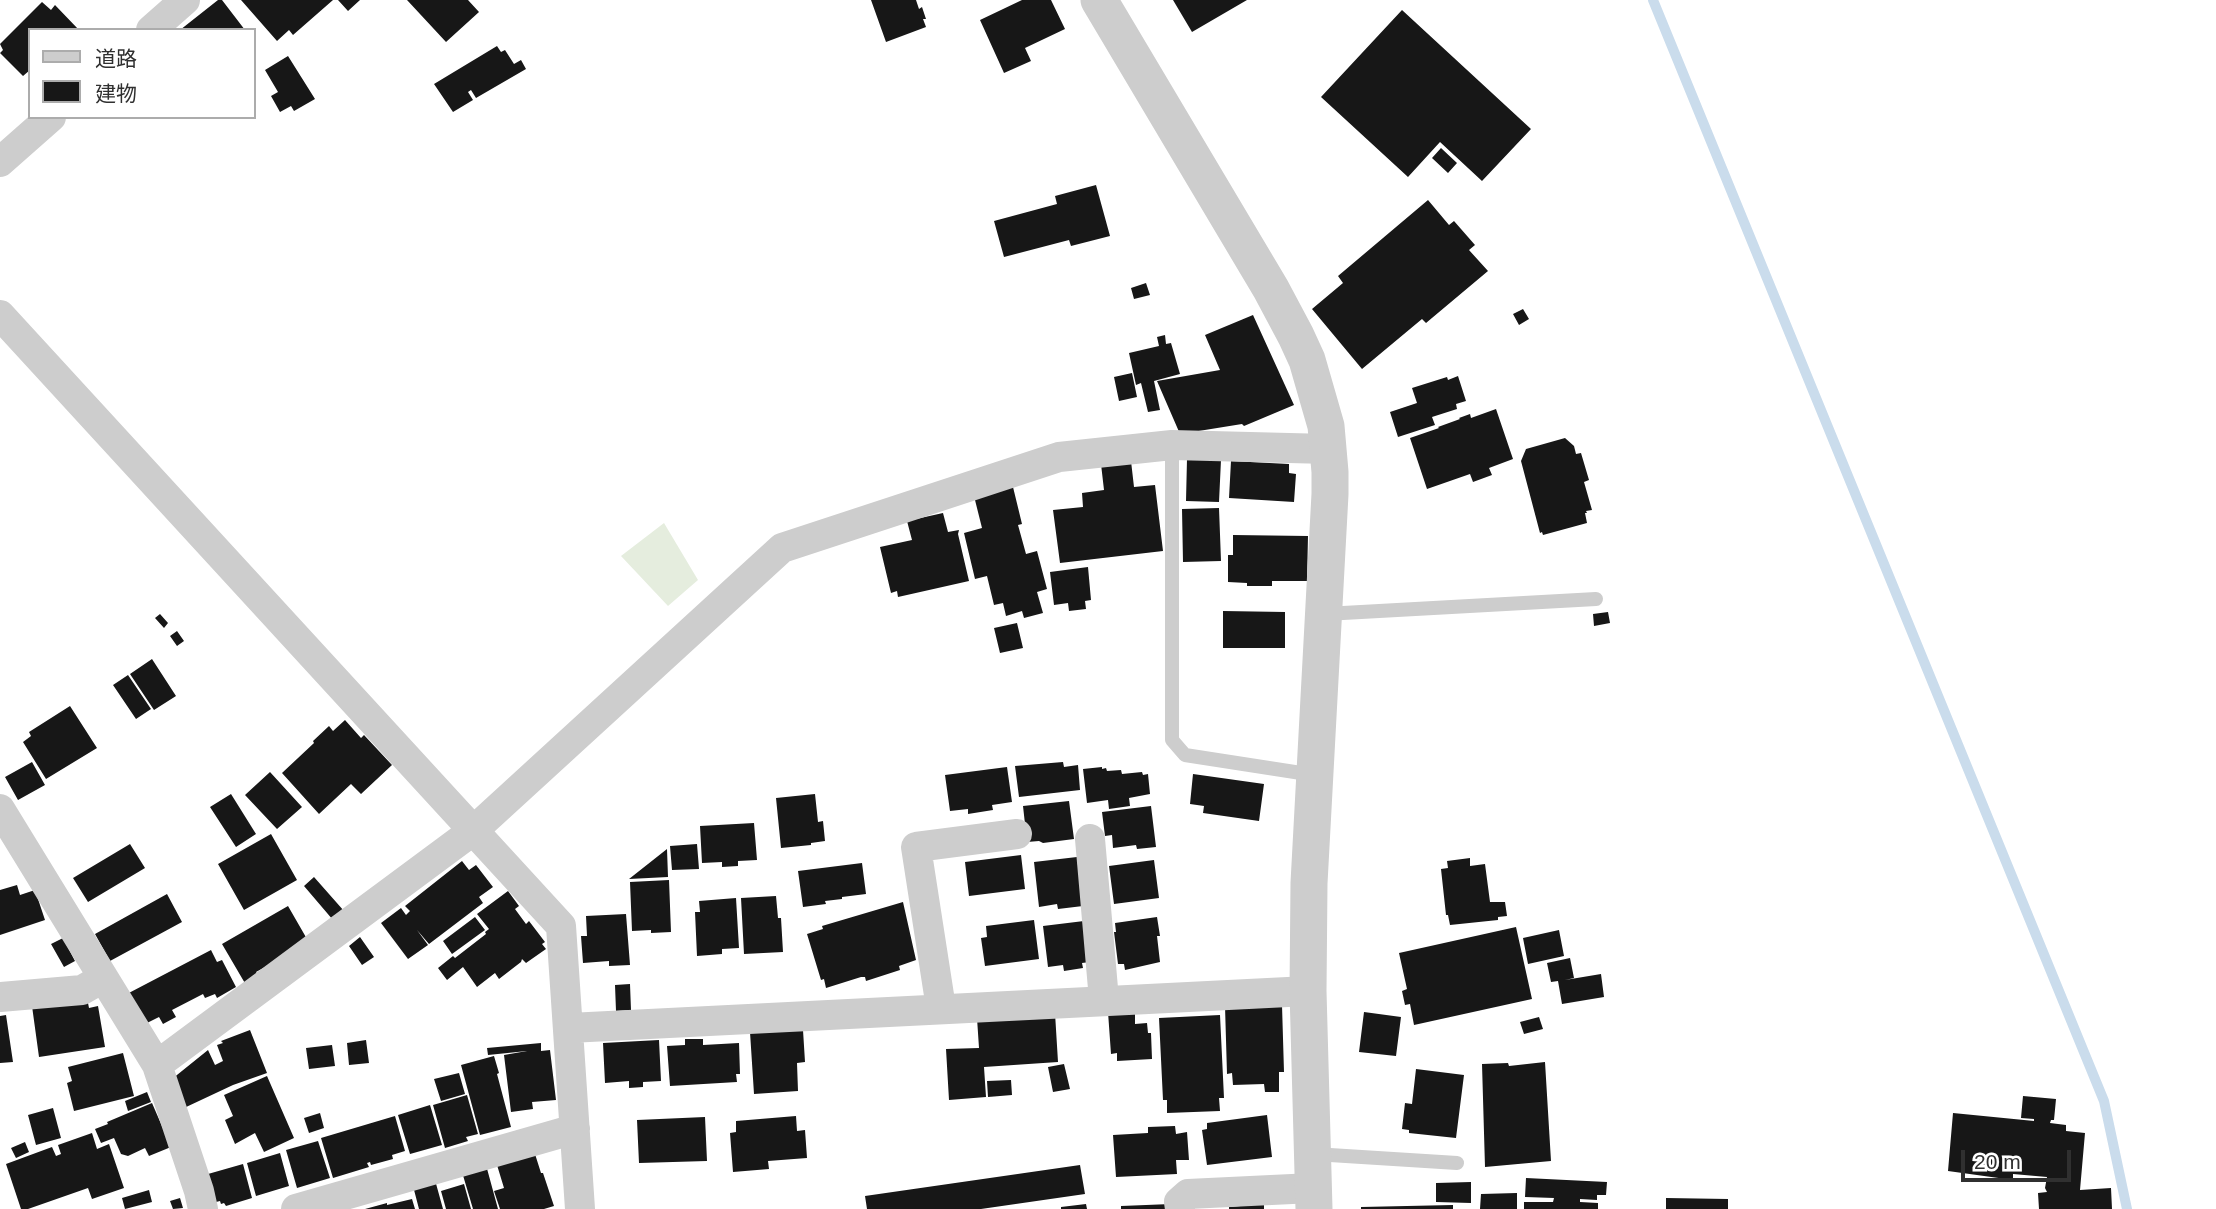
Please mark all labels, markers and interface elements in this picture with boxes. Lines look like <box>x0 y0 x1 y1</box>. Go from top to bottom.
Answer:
legend <box>28 28 256 119</box>
text: 道路 <box>95 47 137 70</box>
text: 建物 <box>95 82 137 105</box>
scale bar <box>1964 1136 2074 1180</box>
text: 20 m <box>1974 1150 2021 1173</box>

